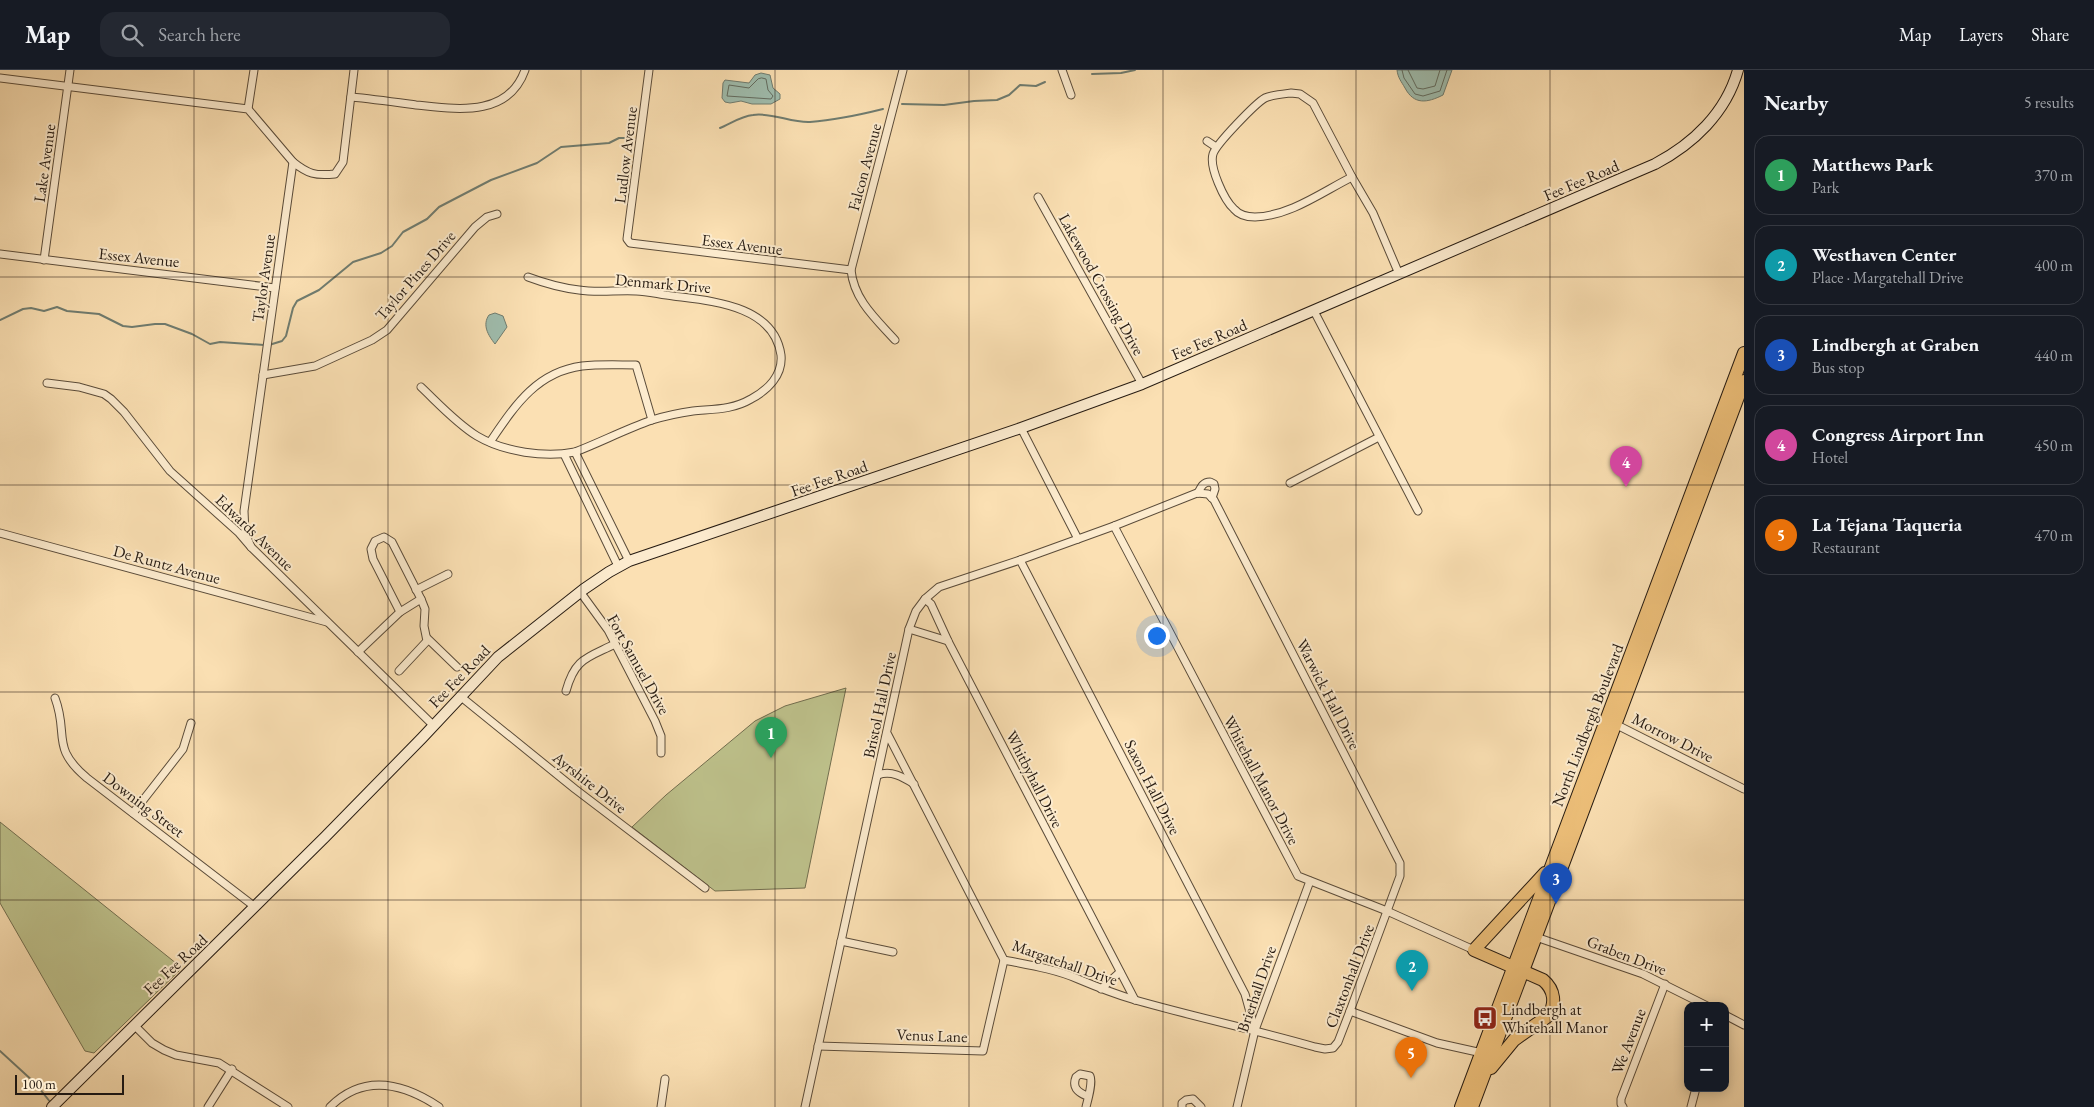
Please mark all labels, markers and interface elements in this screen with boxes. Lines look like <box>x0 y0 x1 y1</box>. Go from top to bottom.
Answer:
search box <box>100 12 450 57</box>
text: Map <box>25 19 70 50</box>
icon: search <box>118 21 146 49</box>
text: Search here <box>158 22 241 47</box>
text: Map <box>1899 23 1931 46</box>
text: Layers <box>1959 23 2003 46</box>
text: Share <box>2031 23 2069 46</box>
text: Nearby <box>1764 89 1828 116</box>
text: 5 results <box>2024 92 2074 113</box>
street label: Ludlow Avenue <box>609 105 642 205</box>
street label: Falcon Avenue <box>843 121 886 213</box>
street label: Lake Avenue <box>29 123 60 203</box>
text: Matthews Park <box>1812 152 1933 177</box>
street label: Fee Fee Road <box>1540 155 1623 206</box>
text: 1 <box>1777 165 1785 186</box>
text: 370 m <box>2034 165 2073 186</box>
text: Park <box>1812 177 1839 198</box>
street label: Lakewood Crossing Drive <box>1054 210 1149 359</box>
street label: Taylor Pines Drive <box>371 226 460 325</box>
street label: Essex Avenue <box>700 229 784 260</box>
street label: Taylor Avenue <box>247 233 280 323</box>
text: Westhaven Center <box>1812 242 1956 267</box>
street label: Essex Avenue <box>97 243 181 272</box>
text: 2 <box>1777 255 1785 276</box>
text: 400 m <box>2034 255 2073 276</box>
text: Place · Margatehall Drive <box>1812 267 1963 288</box>
street label: Denmark Drive <box>614 269 712 298</box>
street label: Fee Fee Road <box>1168 314 1251 365</box>
text: Lindbergh at Graben <box>1812 332 1979 357</box>
text: 3 <box>1777 345 1785 366</box>
text: 440 m <box>2034 345 2073 366</box>
text: Bus stop <box>1812 357 1865 378</box>
text: Congress Airport Inn <box>1812 422 1984 447</box>
text: 4 <box>1777 435 1785 456</box>
text: 450 m <box>2034 435 2073 456</box>
pin: 4 <box>1610 446 1642 487</box>
text: Hotel <box>1812 447 1848 468</box>
street label: Fee Fee Road <box>788 455 871 501</box>
street label: Edwards Avenue <box>211 490 298 575</box>
text: La Tejana Taqueria <box>1812 512 1962 537</box>
text: 5 <box>1777 525 1785 546</box>
text: 470 m <box>2034 525 2073 546</box>
text: Restaurant <box>1812 537 1880 558</box>
street label: De Runtz Avenue <box>111 540 223 589</box>
street label: Fort Samuel Drive <box>602 610 675 718</box>
your location <box>1144 623 1170 649</box>
street label: Warwick Hall Drive <box>1292 635 1365 753</box>
street label: Fee Fee Road <box>424 640 495 712</box>
street label: North Lindbergh Boulevard <box>1547 640 1629 810</box>
street label: Bristol Hall Drive <box>858 650 901 760</box>
street label: Morrow Drive <box>1628 708 1717 767</box>
street label: Whitehall Manor Drive <box>1219 712 1304 848</box>
pin: 1 <box>755 717 787 758</box>
street label: Whitbyhall Drive <box>1001 727 1068 831</box>
street label: Saxon Hall Drive <box>1120 736 1186 838</box>
street label: Ayrshire Drive <box>548 746 631 818</box>
street label: Downing Street <box>99 767 189 842</box>
pin: 3 <box>1540 863 1572 904</box>
street label: Claxtonhall Drive <box>1320 921 1379 1031</box>
street label: Fee Fee Road <box>139 929 212 999</box>
street label: Graben Drive <box>1584 931 1670 980</box>
street label: Margatehall Drive <box>1009 935 1120 990</box>
street label: Brierhall Drive <box>1232 943 1281 1035</box>
pin: 2 <box>1396 950 1428 991</box>
place label: Lindbergh at Whitehall Manor <box>1502 999 1608 1038</box>
map controls <box>1684 1002 1729 1092</box>
button: + <box>1684 1002 1729 1047</box>
bus stop icon: Lindbergh at Whitehall Manor <box>1472 1005 1498 1031</box>
street label: We Avenue <box>1606 1005 1651 1077</box>
street label: Venus Lane <box>896 1024 968 1047</box>
pin: 5 <box>1395 1037 1427 1078</box>
button: − <box>1684 1047 1729 1092</box>
scale bar <box>15 1072 124 1095</box>
text: 100 m <box>22 1075 56 1093</box>

